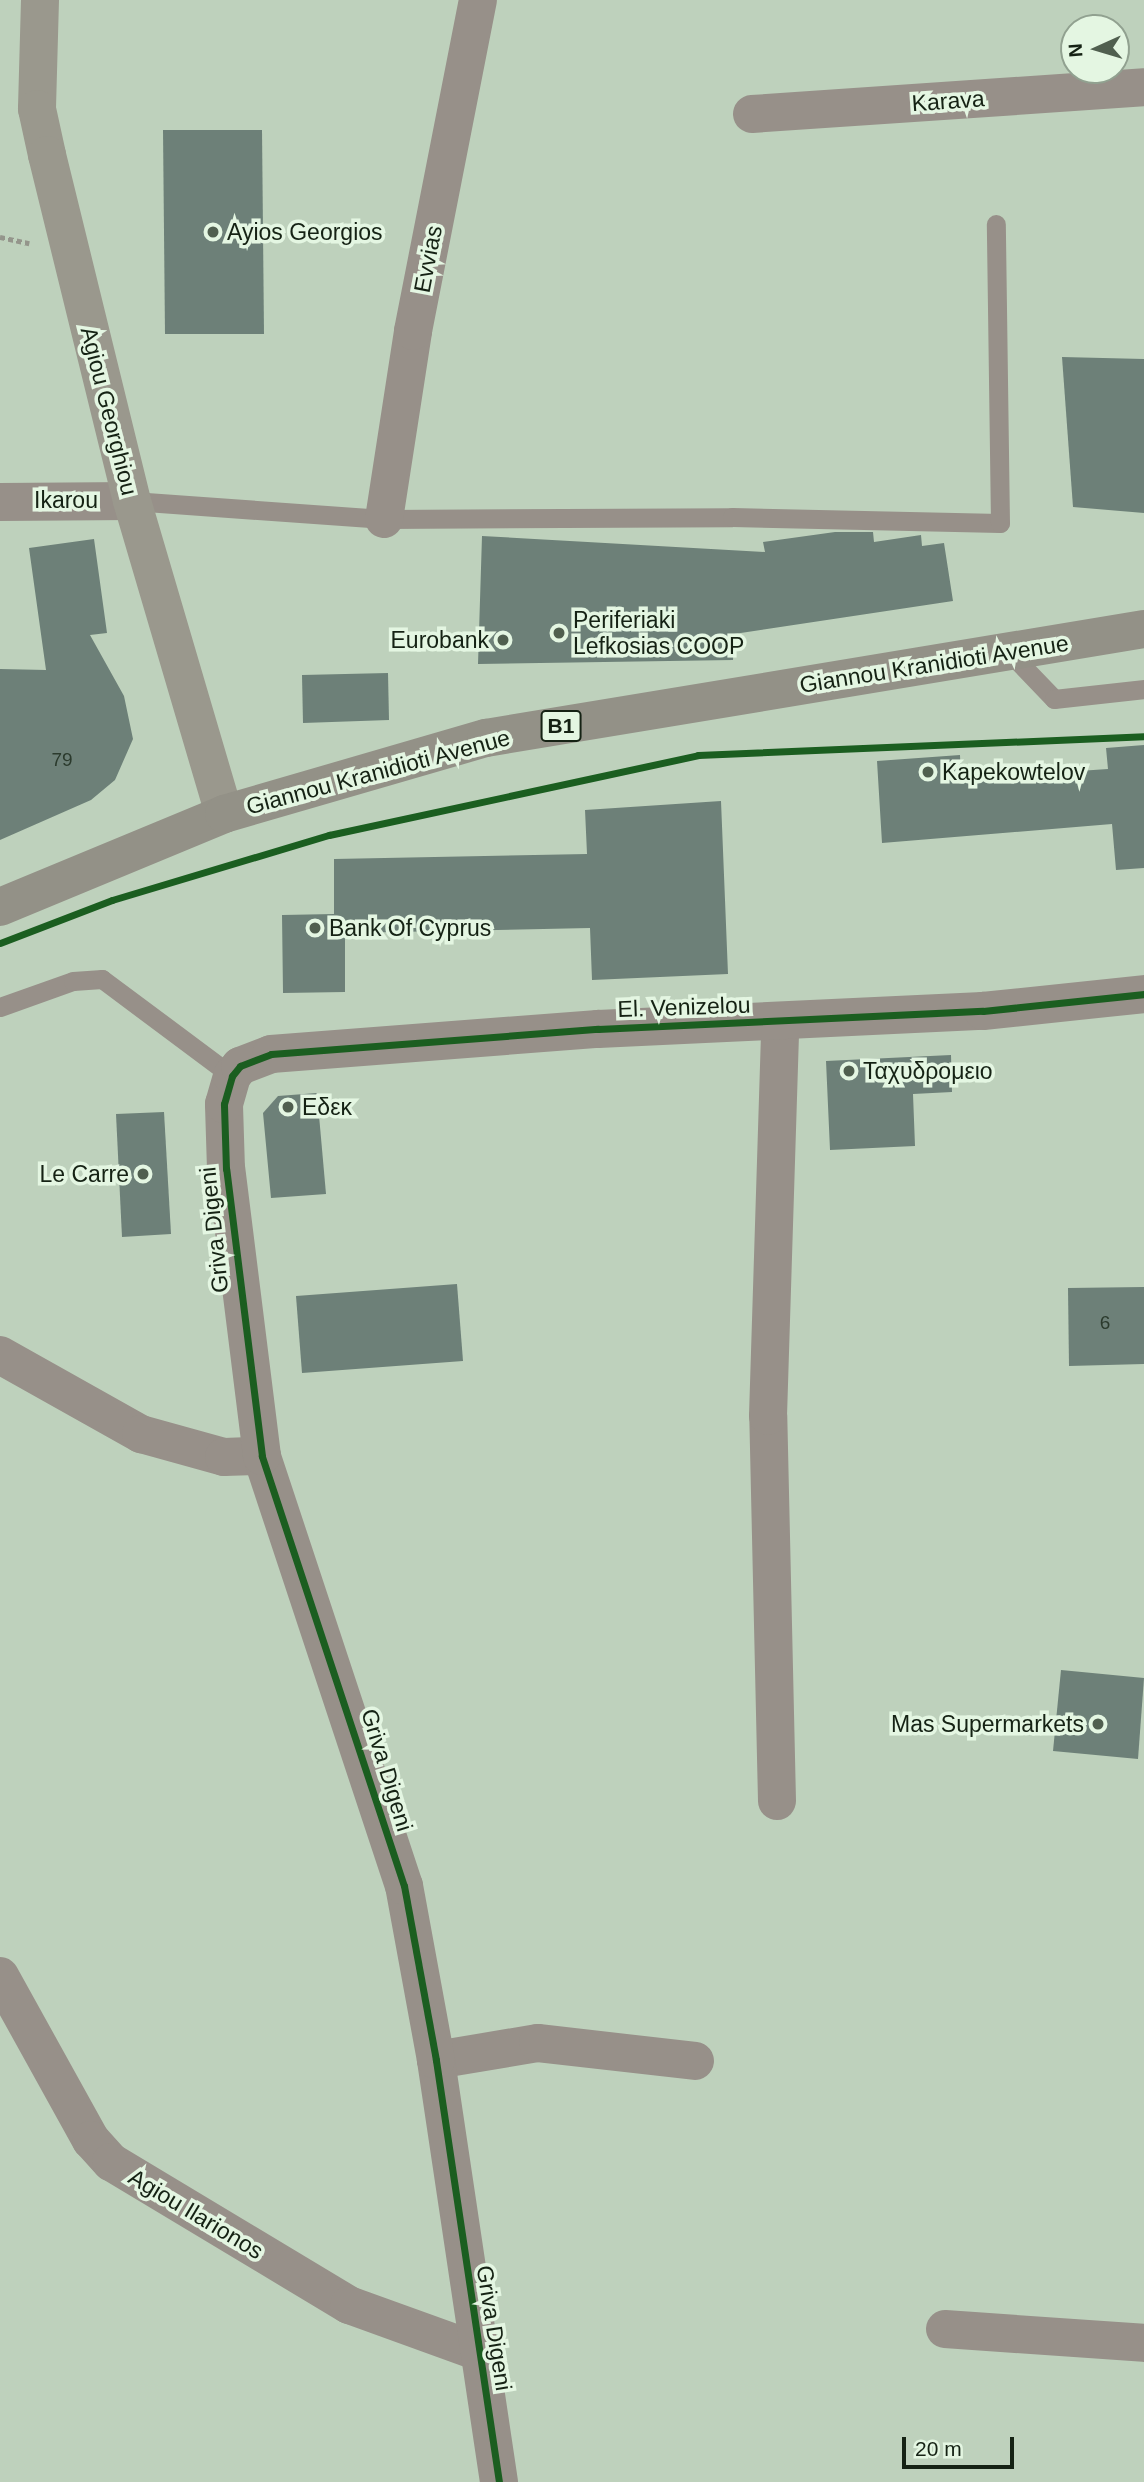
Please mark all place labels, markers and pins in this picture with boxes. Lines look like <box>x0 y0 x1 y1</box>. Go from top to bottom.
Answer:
place label: Ayios Georgios <box>227 218 383 246</box>
marker: Ayios Georgios <box>205 224 221 240</box>
place label: Periferiaki Lefkosias COOP <box>573 606 744 660</box>
marker: Periferiaki Lefkosias COOP <box>551 625 567 641</box>
place label: Eurobank <box>391 626 489 654</box>
marker: Eurobank <box>495 632 511 648</box>
place label: Kapekowtelov <box>942 758 1085 786</box>
marker: Kapekowtelov <box>920 764 936 780</box>
place label: Bank Of Cyprus <box>329 914 491 942</box>
marker: Bank Of Cyprus <box>307 920 323 936</box>
place label: Ταχυδρομειο <box>863 1057 993 1085</box>
marker: Ταχυδρομειο <box>841 1063 857 1079</box>
place label: Εδεκ <box>302 1093 352 1121</box>
marker: Εδεκ <box>280 1099 296 1115</box>
place label: Le Carre <box>40 1160 129 1188</box>
marker: Le Carre <box>135 1166 151 1182</box>
place label: Mas Supermarkets <box>891 1710 1084 1738</box>
marker: Mas Supermarkets <box>1090 1716 1106 1732</box>

